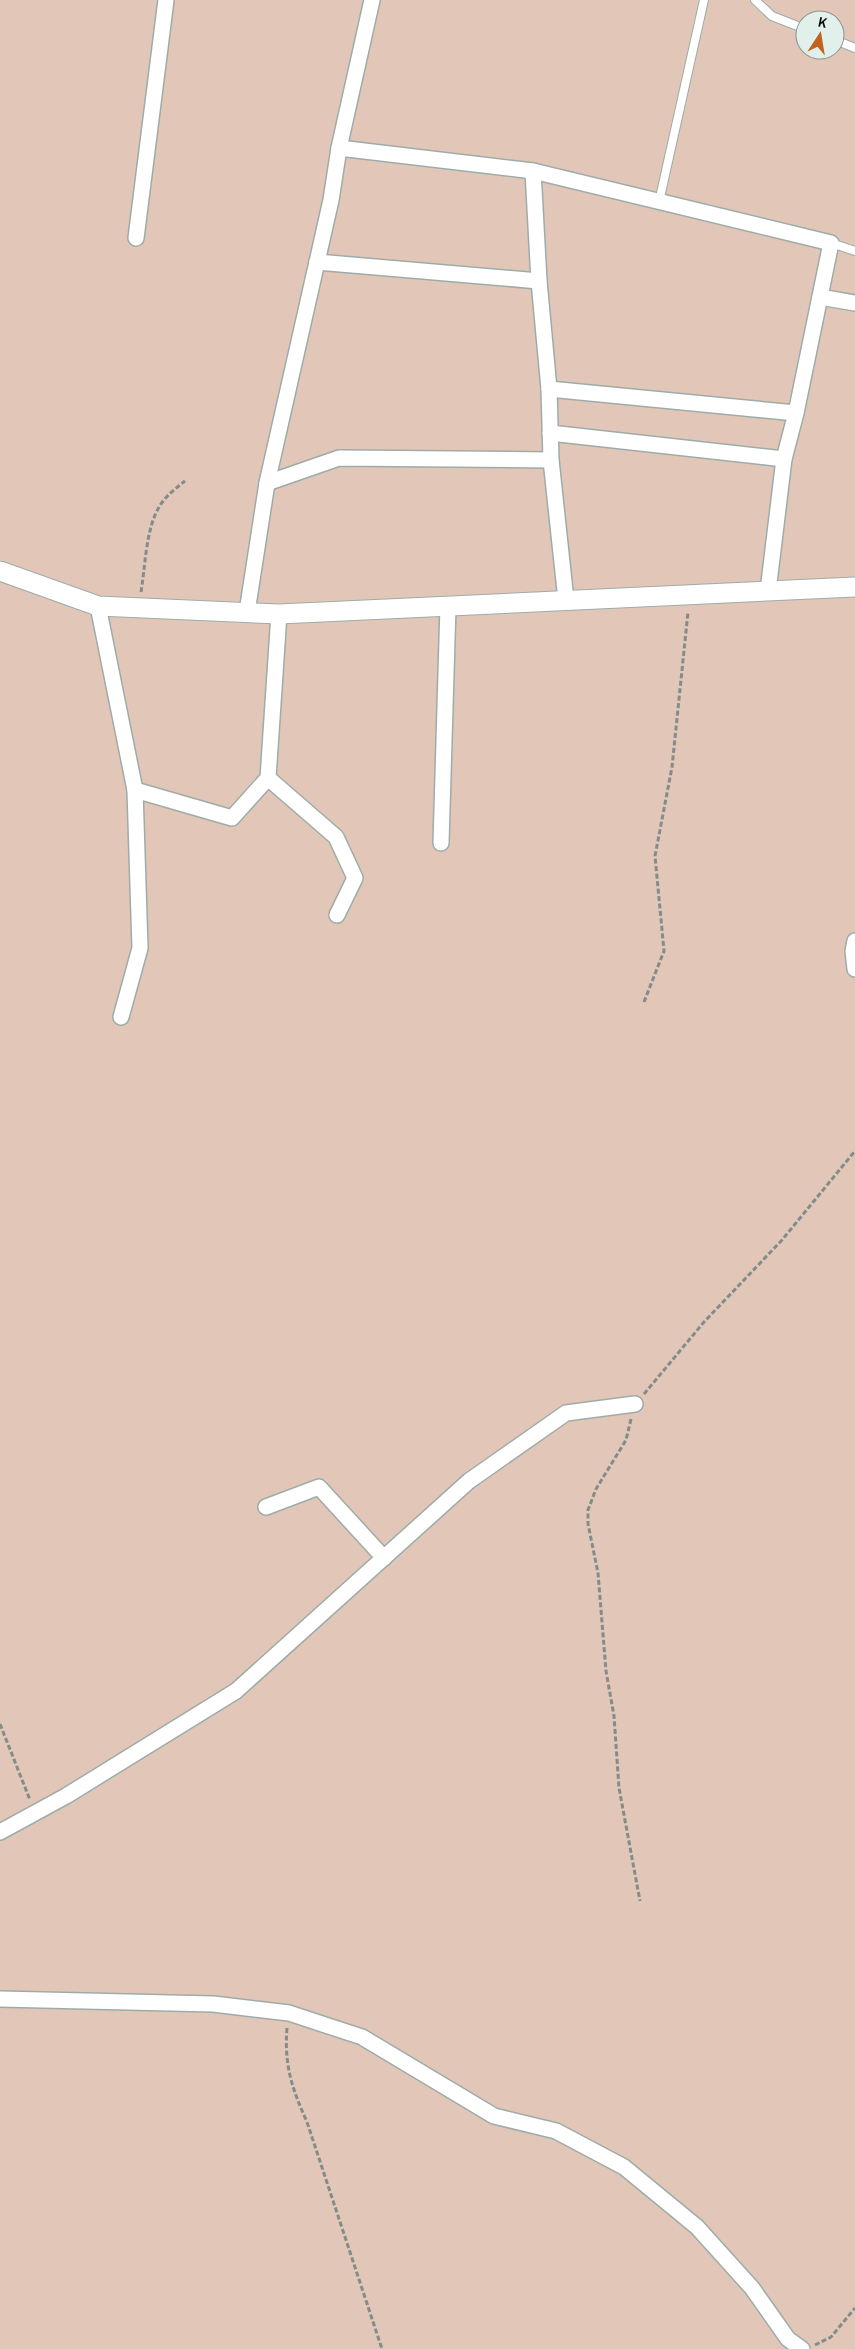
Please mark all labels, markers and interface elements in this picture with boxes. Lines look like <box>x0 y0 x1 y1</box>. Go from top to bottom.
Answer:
north arrow <box>795 10 845 60</box>
text: K <box>817 13 829 32</box>

